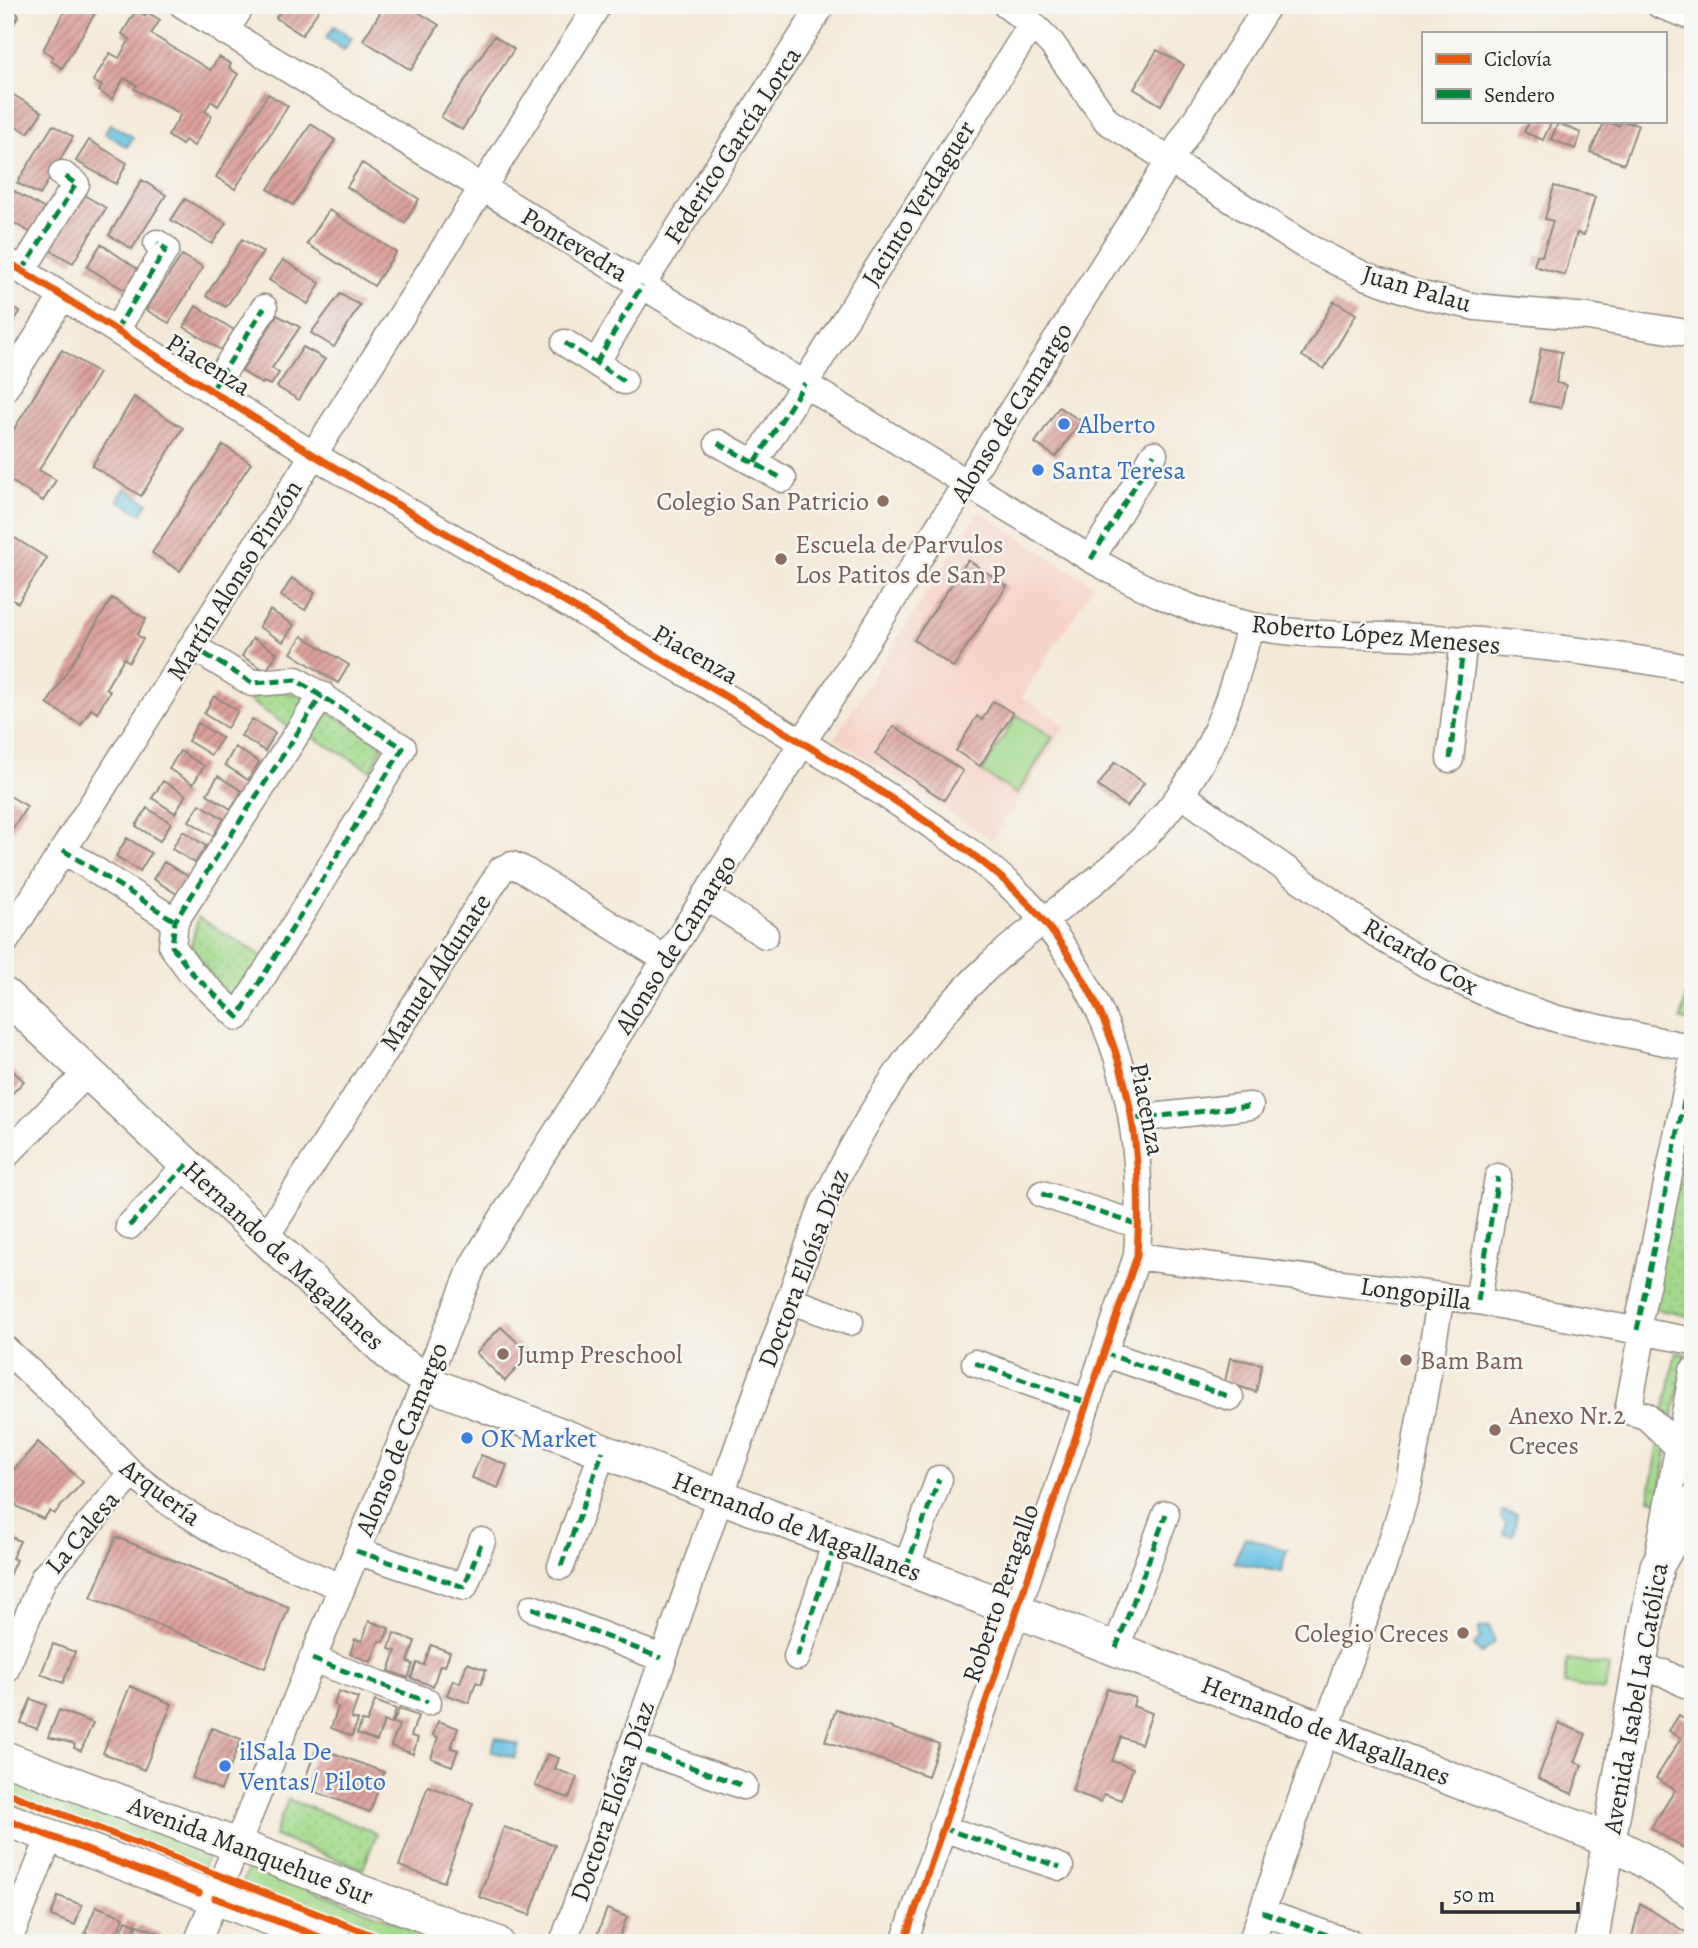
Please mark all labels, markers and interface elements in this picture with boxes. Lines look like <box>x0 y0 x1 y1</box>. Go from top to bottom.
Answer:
legend <box>1422 32 1666 122</box>
street label: Federico García Lorca <box>655 40 809 251</box>
text: Ciclovía <box>1484 45 1552 73</box>
text: Sendero <box>1484 81 1555 109</box>
street label: Jacinto Verdaguer <box>853 114 983 293</box>
street label: Pontevedra <box>515 199 635 290</box>
street label: Juan Palau <box>1358 256 1476 321</box>
street label: Alonso de Camargo <box>942 316 1081 510</box>
street label: Piacenza <box>160 325 258 404</box>
place label: Alberto <box>1077 407 1155 442</box>
marker: Alberto <box>1056 416 1072 432</box>
place label: Santa Teresa <box>1052 453 1186 488</box>
marker: Santa Teresa <box>1030 462 1046 478</box>
street label: Martín Alonso Pinzón <box>158 473 310 687</box>
place label: Colegio San Patricio <box>656 484 869 519</box>
marker: Colegio San Patricio <box>875 493 891 509</box>
place label: Escuela de Parvulos Los Patitos de San P <box>795 527 1006 592</box>
marker: Escuela de Parvulos Los Patitos de San P <box>773 551 789 567</box>
street label: Roberto López Meneses <box>1250 606 1502 663</box>
street label: Piacenza <box>646 616 745 693</box>
street label: Alonso de Camargo <box>606 848 745 1042</box>
street label: Manuel Aldunate <box>371 887 499 1058</box>
street label: Ricardo Cox <box>1357 909 1486 1004</box>
street label: Piacenza <box>1121 1060 1174 1159</box>
street label: Hernando de Magallanes <box>175 1153 392 1358</box>
street label: Doctora Eloísa Díaz <box>749 1164 857 1373</box>
street label: Longopilla <box>1358 1268 1474 1319</box>
street label: Alonso de Camargo <box>346 1337 456 1542</box>
place label: Jump Preschool <box>517 1337 682 1372</box>
place label: Bam Bam <box>1420 1343 1524 1378</box>
marker: Jump Preschool <box>495 1346 511 1362</box>
marker: Bam Bam <box>1398 1352 1414 1368</box>
place label: Anexo Nr.2 Creces <box>1508 1398 1626 1463</box>
place label: OK Market <box>481 1421 597 1456</box>
marker: Anexo Nr.2 Creces <box>1487 1422 1503 1438</box>
marker: OK Market <box>459 1430 475 1446</box>
street label: Arquería <box>112 1450 208 1534</box>
street label: Hernando de Magallanes <box>667 1463 926 1590</box>
street label: La Calesa <box>37 1483 128 1582</box>
street label: Roberto Peragallo <box>954 1499 1047 1687</box>
street label: Avenida Isabel La Católica <box>1594 1560 1677 1838</box>
place label: Colegio Creces <box>1294 1616 1449 1651</box>
marker: Colegio Creces <box>1455 1625 1471 1641</box>
street label: Hernando de Magallanes <box>1196 1667 1455 1794</box>
street label: Doctora Eloísa Díaz <box>562 1696 663 1906</box>
place label: ilSala De Ventas/ Piloto <box>238 1734 386 1799</box>
marker: ilSala De Ventas/ Piloto <box>217 1758 233 1774</box>
street label: Avenida Manquehue Sur <box>122 1787 379 1913</box>
scale bar <box>1442 1871 1579 1915</box>
text: 50 m <box>1453 1881 1495 1909</box>

